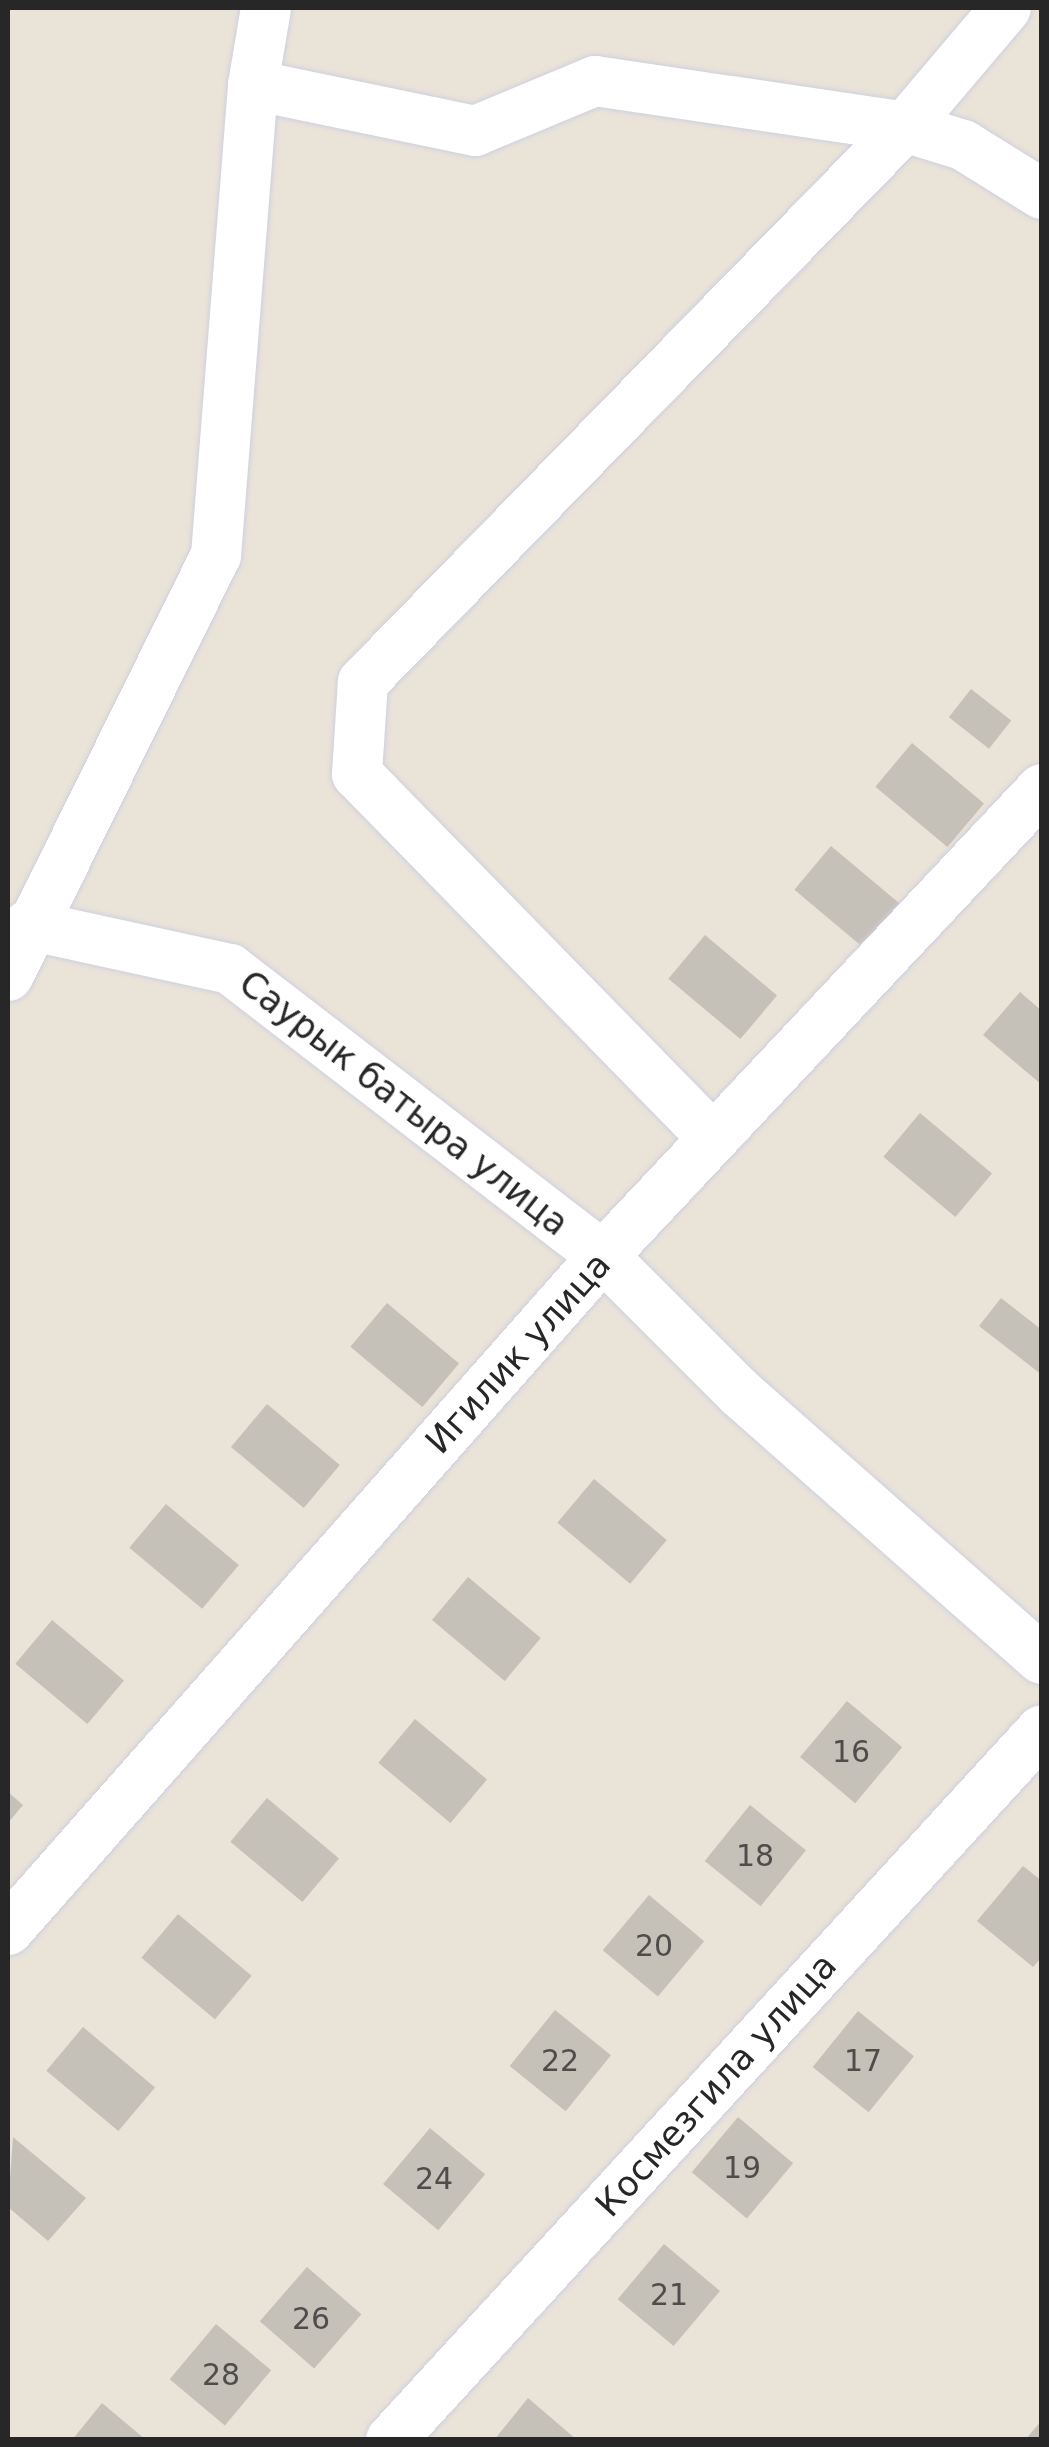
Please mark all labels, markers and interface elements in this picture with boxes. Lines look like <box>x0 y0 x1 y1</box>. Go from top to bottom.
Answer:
street label: Саурык батыра улица <box>231 962 577 1244</box>
street label: Игилик улица <box>417 1244 619 1462</box>
house number: 16 <box>832 1734 870 1770</box>
house number: 18 <box>736 1838 774 1874</box>
house number: 20 <box>635 1928 673 1964</box>
street label: Космезгила улица <box>587 1945 845 2225</box>
house number: 22 <box>541 2043 579 2079</box>
house number: 17 <box>844 2043 882 2079</box>
house number: 19 <box>723 2150 761 2186</box>
house number: 24 <box>415 2161 453 2197</box>
house number: 21 <box>650 2277 688 2313</box>
house number: 26 <box>292 2301 330 2337</box>
house number: 28 <box>202 2357 240 2393</box>

